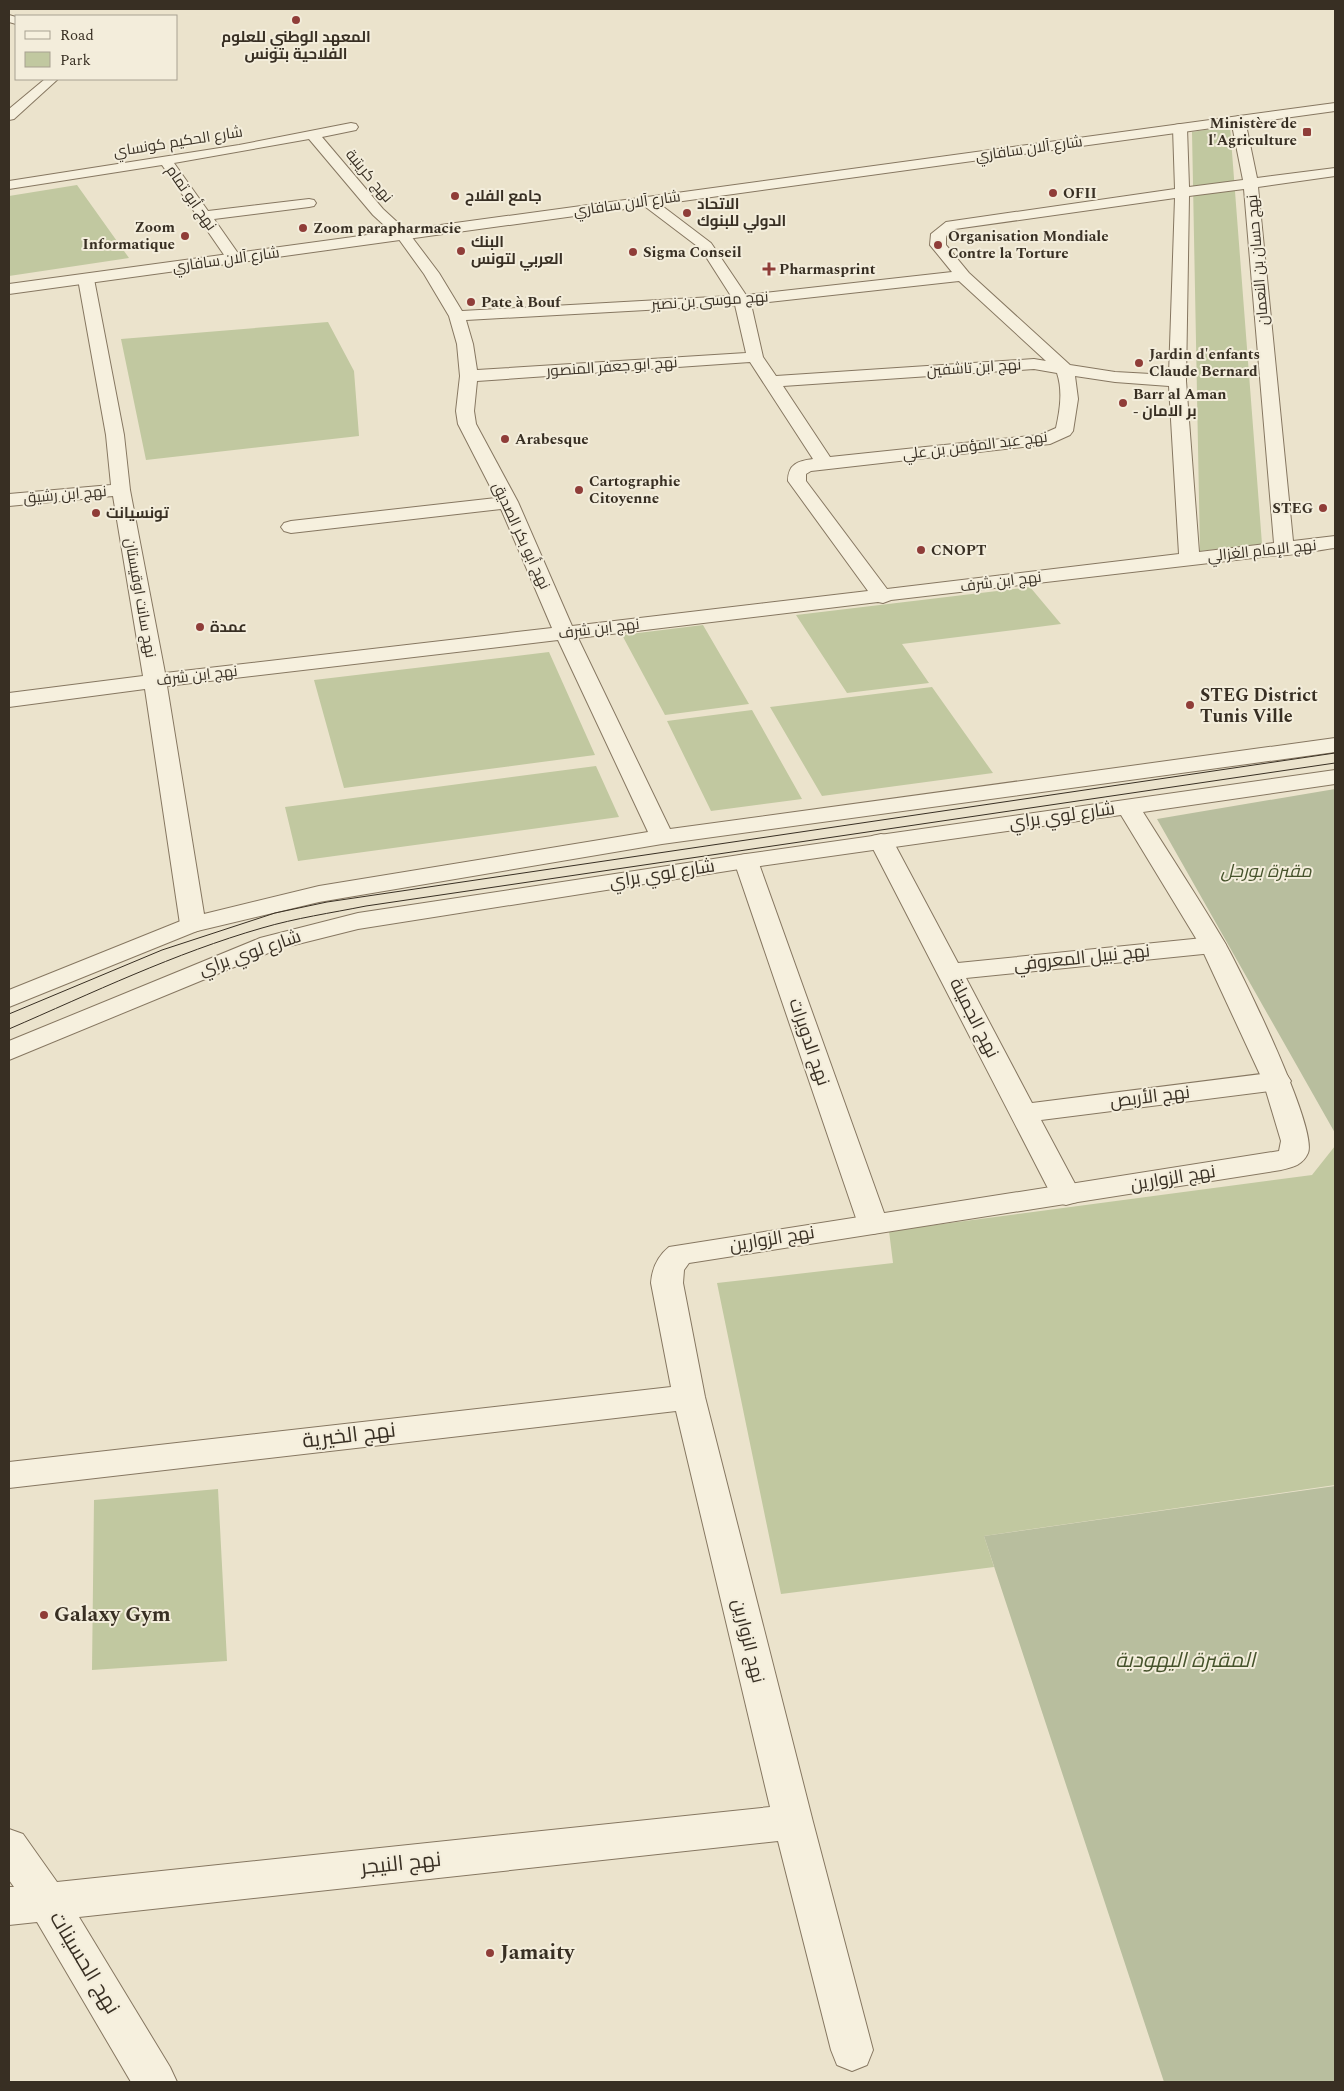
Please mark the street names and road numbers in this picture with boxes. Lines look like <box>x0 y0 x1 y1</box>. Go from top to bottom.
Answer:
street label: شارع الحكيم كونساي <box>112 120 244 164</box>
street label: شارع آلان سافاري <box>974 130 1084 168</box>
street label: نهج كريتبة <box>340 144 398 208</box>
street label: نهج أبو تمام <box>160 160 222 236</box>
street label: شارع آلان سافاري <box>572 185 682 223</box>
street label: نهج حسان بن النعمان <box>1241 194 1275 326</box>
street label: شارع آلان سافاري <box>171 241 281 279</box>
street label: نهج موسى بن نصير <box>650 285 769 317</box>
street label: نهج ابو جعفر المنصور <box>545 351 678 383</box>
street label: نهج ابن تاشفين <box>926 353 1022 383</box>
street label: نهج عبد المؤمن بن علي <box>901 426 1049 466</box>
street label: نهج أبو بكر الصديق <box>486 479 556 593</box>
street label: نهج ابن رشيق <box>22 480 108 510</box>
street label: نهج الإمام الغزالي <box>1206 534 1318 568</box>
street label: نهج سانت اوقيستان <box>118 536 162 660</box>
street label: نهج ابن شرف <box>959 566 1043 598</box>
street label: نهج ابن شرف <box>557 613 641 645</box>
street label: نهج ابن شرف <box>155 660 239 692</box>
street label: شارع لوي براي <box>1007 795 1117 837</box>
street label: شارع لوي براي <box>607 852 717 896</box>
street label: شارع لوي براي <box>195 923 305 983</box>
street label: نهج نبيل المعروفي <box>1013 937 1151 979</box>
street label: نهج الجميلة <box>942 973 1006 1063</box>
street label: نهج الدويرات <box>781 995 837 1089</box>
street label: نهج الأربص <box>1108 1079 1192 1115</box>
street label: نهج الزوارين <box>1128 1158 1218 1198</box>
street label: نهج الزوارين <box>727 1219 817 1259</box>
street label: نهج الخيرية <box>300 1414 398 1458</box>
street label: نهج الزوارين <box>725 1596 771 1686</box>
street label: نهج النيجر <box>358 1844 443 1884</box>
street label: نهج الحسينات <box>41 1905 127 2021</box>

